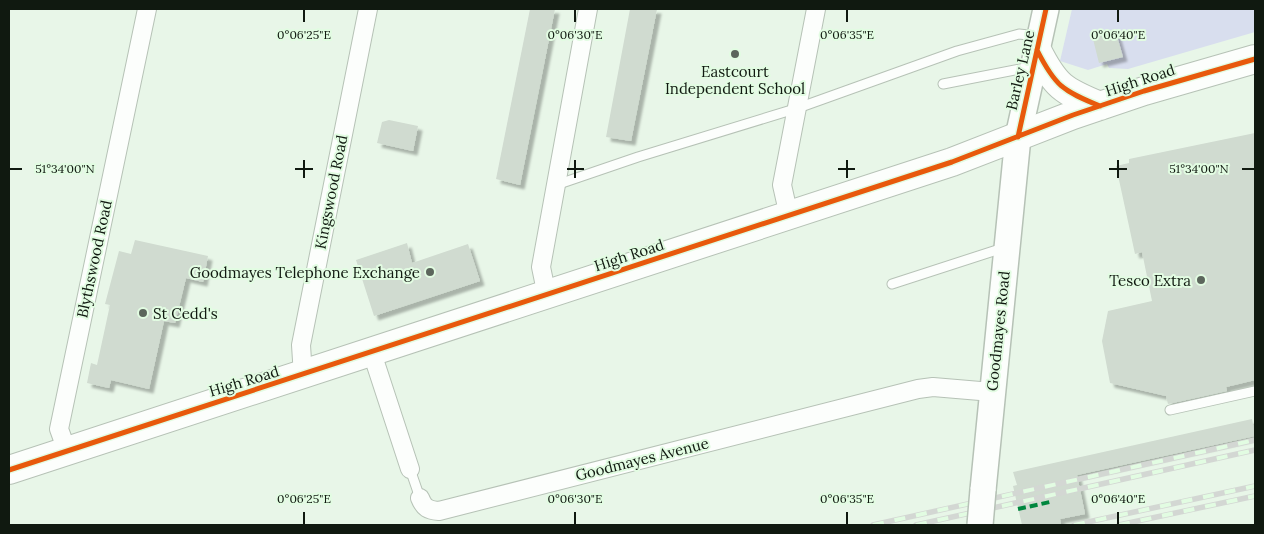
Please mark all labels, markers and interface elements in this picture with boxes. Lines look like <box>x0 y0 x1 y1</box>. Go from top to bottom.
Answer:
text: 0°06'25"E <box>277 27 331 42</box>
text: 0°06'30"E <box>548 27 602 42</box>
text: 0°06'35"E <box>820 27 874 42</box>
text: 0°06'40"E <box>1091 27 1145 42</box>
street label: Barley Lane <box>1002 28 1038 112</box>
marker: Eastcourt Independent School <box>729 48 741 60</box>
street label: High Road <box>1103 60 1177 100</box>
place label: Eastcourt Independent School <box>665 62 805 98</box>
street label: Kingswood Road <box>311 133 351 251</box>
text: 51°34'00"N <box>35 161 95 176</box>
text: 51°34'00"N <box>1169 161 1229 176</box>
street label: Blythswood Road <box>72 198 116 320</box>
street label: High Road <box>592 235 666 275</box>
place label: Goodmayes Telephone Exchange <box>190 263 420 282</box>
marker: Goodmayes Telephone Exchange <box>424 266 436 278</box>
street label: Goodmayes Road <box>982 270 1014 392</box>
place label: Tesco Extra <box>1109 271 1191 290</box>
marker: Tesco Extra <box>1195 274 1207 286</box>
place label: St Cedd's <box>153 304 218 323</box>
marker: St Cedd's <box>137 307 149 319</box>
street label: High Road <box>207 361 281 401</box>
street label: Goodmayes Avenue <box>573 433 711 485</box>
text: 0°06'25"E <box>277 491 331 506</box>
text: 0°06'30"E <box>548 491 602 506</box>
text: 0°06'35"E <box>820 491 874 506</box>
text: 0°06'40"E <box>1091 491 1145 506</box>

